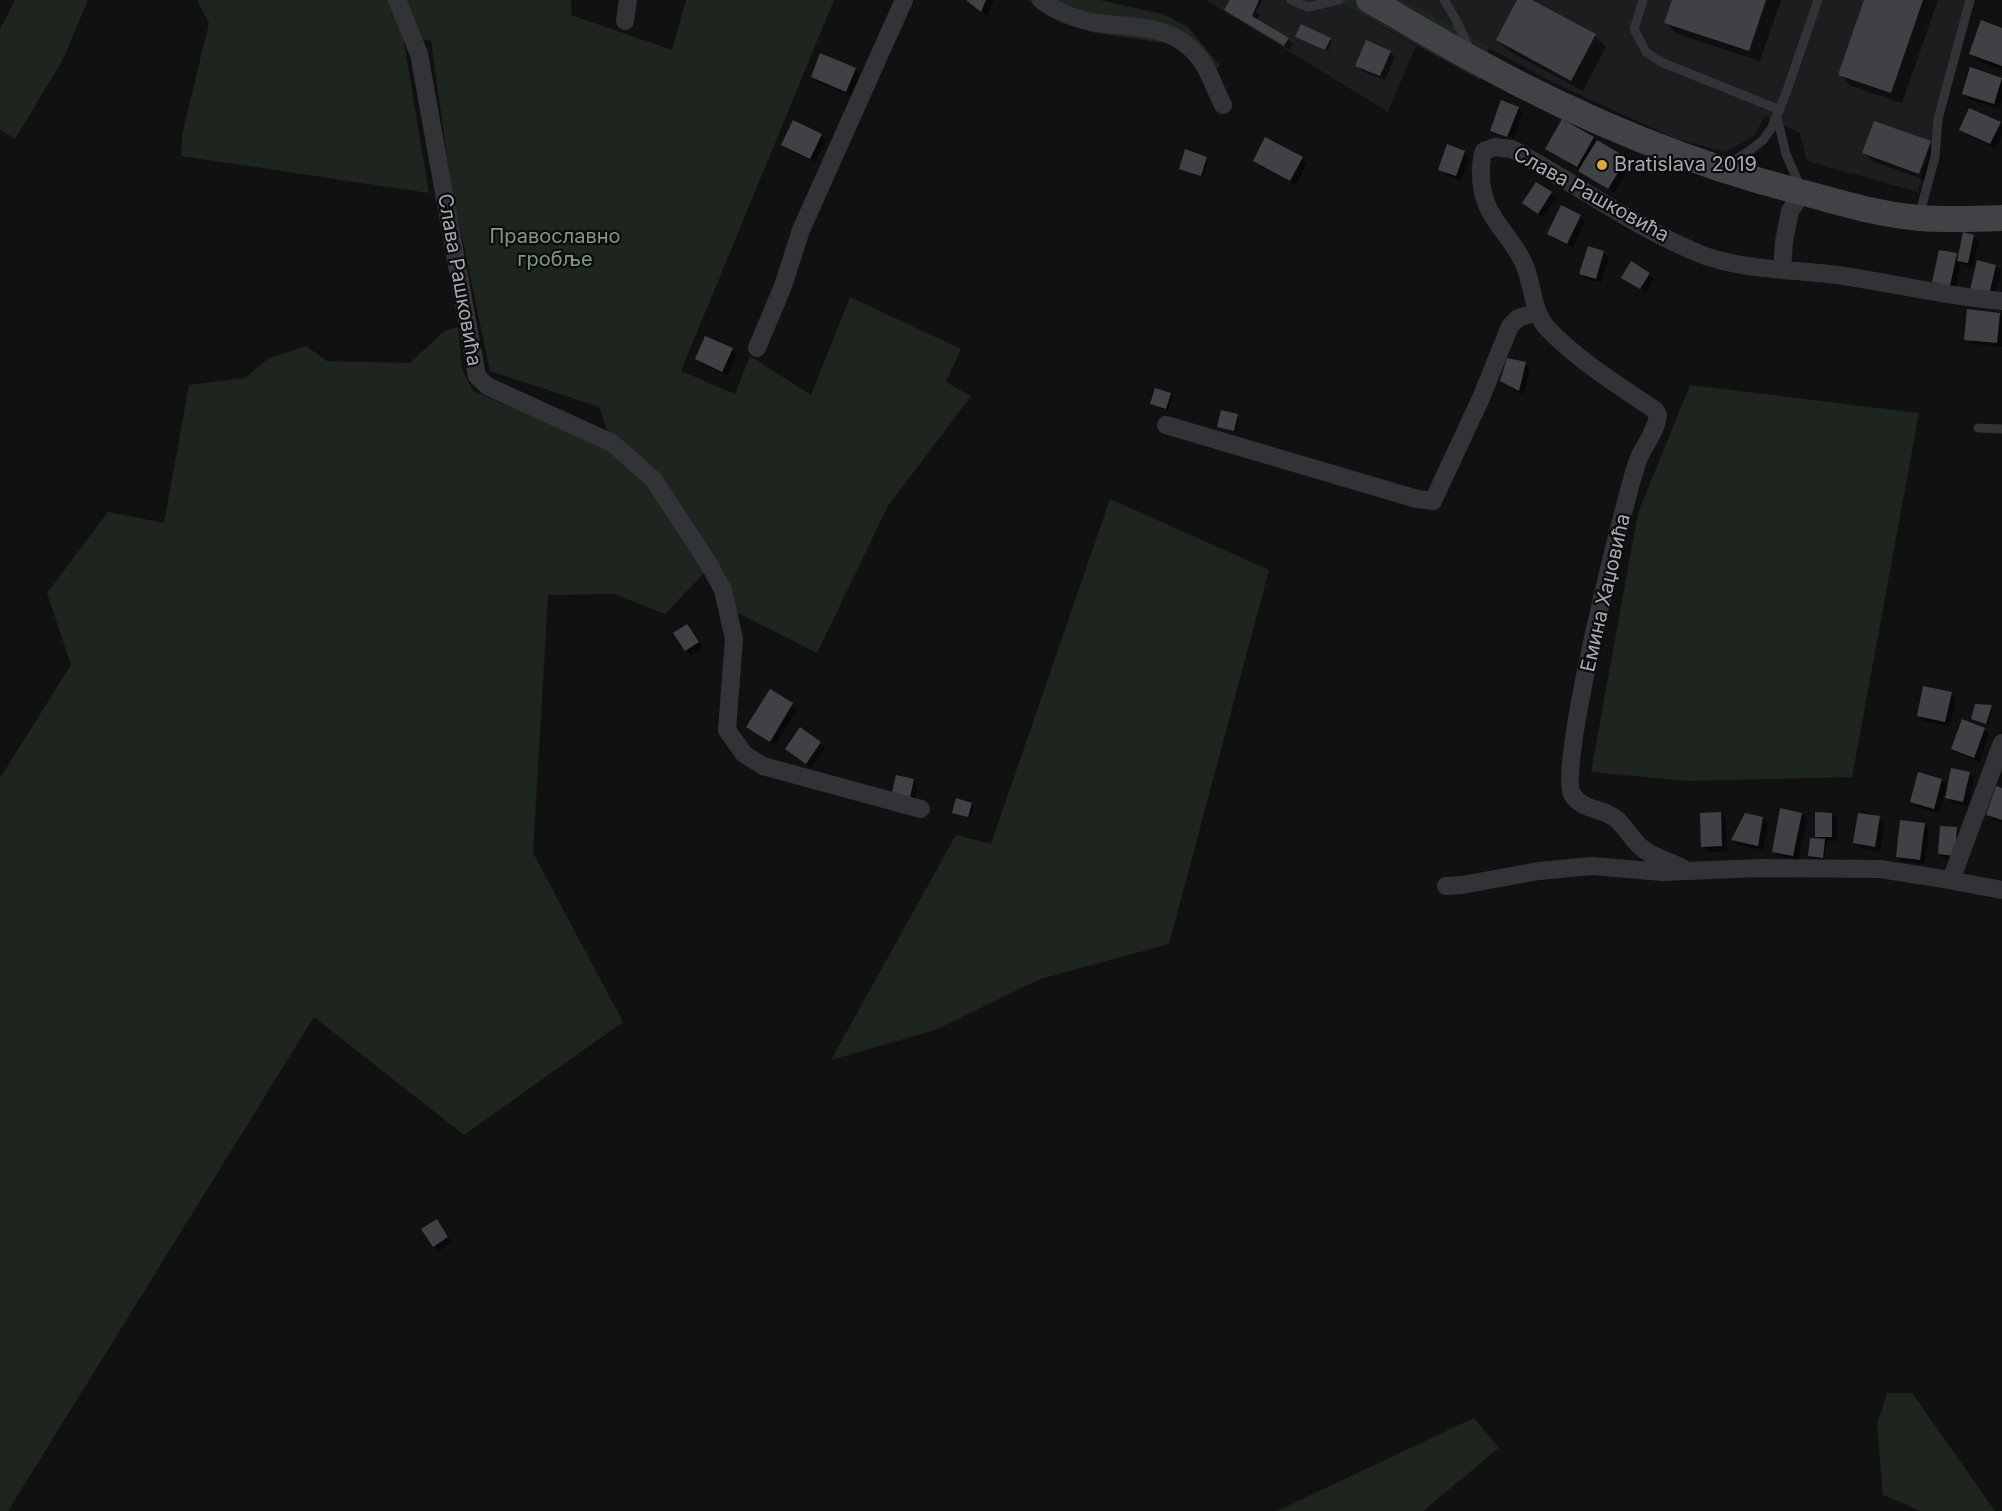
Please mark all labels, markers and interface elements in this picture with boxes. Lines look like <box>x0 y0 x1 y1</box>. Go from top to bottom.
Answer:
street label: Слава Рашковића <box>1509 142 1673 248</box>
place label: Bratislava 2019 <box>1614 153 1757 177</box>
marker: Bratislava 2019 <box>1595 158 1609 172</box>
street label: Слава Рашковића <box>432 192 486 368</box>
park label: Православно гробље <box>489 225 621 272</box>
street label: Емина Хаџовића <box>1576 512 1636 674</box>

